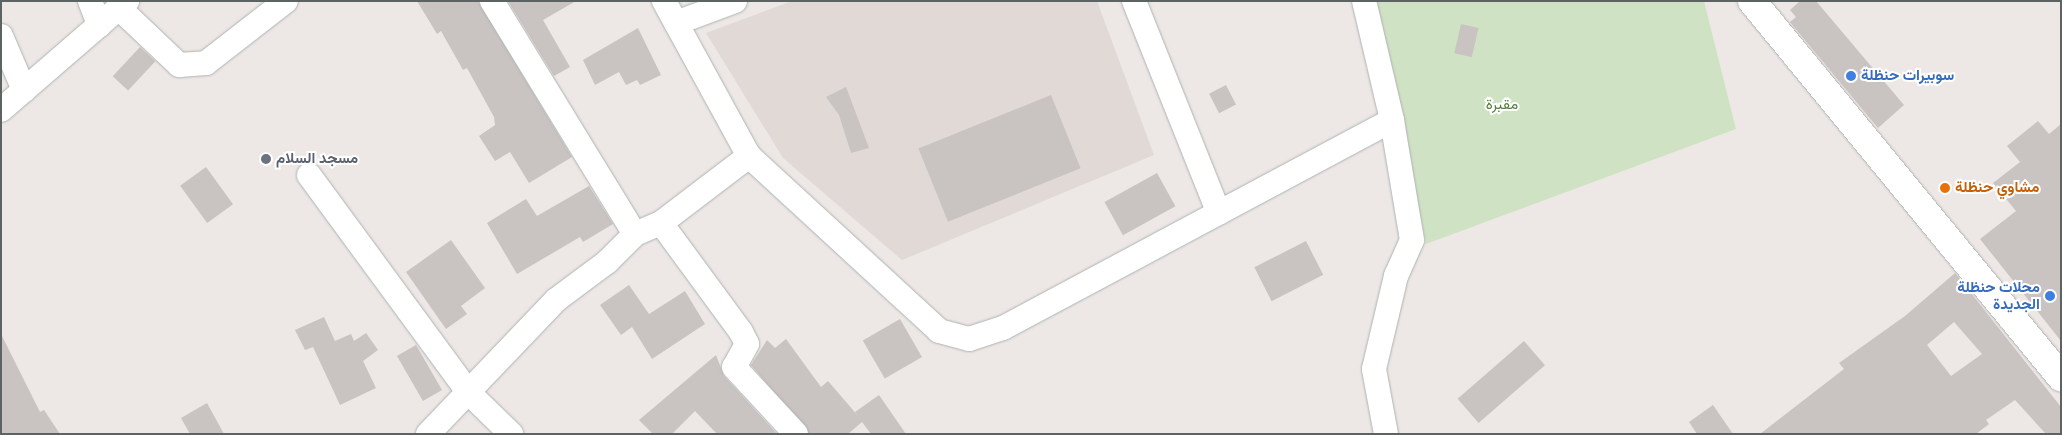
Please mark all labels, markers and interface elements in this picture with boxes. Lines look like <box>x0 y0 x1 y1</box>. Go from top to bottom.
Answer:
place label: سوبيرات حنظلة <box>1861 67 1954 85</box>
marker: سوبيرات حنظلة <box>1845 70 1857 82</box>
park label: مقبرة <box>1486 96 1518 114</box>
place label: مسجد السلام <box>276 150 358 168</box>
marker: مسجد السلام <box>260 153 272 165</box>
place label: مشاوي حنظلة <box>1955 179 2039 197</box>
marker: مشاوي حنظلة <box>1939 182 1951 194</box>
place label: محلات حنظلة الجديدة <box>1957 278 2040 313</box>
marker: محلات حنظلة الجديدة <box>2044 290 2056 302</box>

